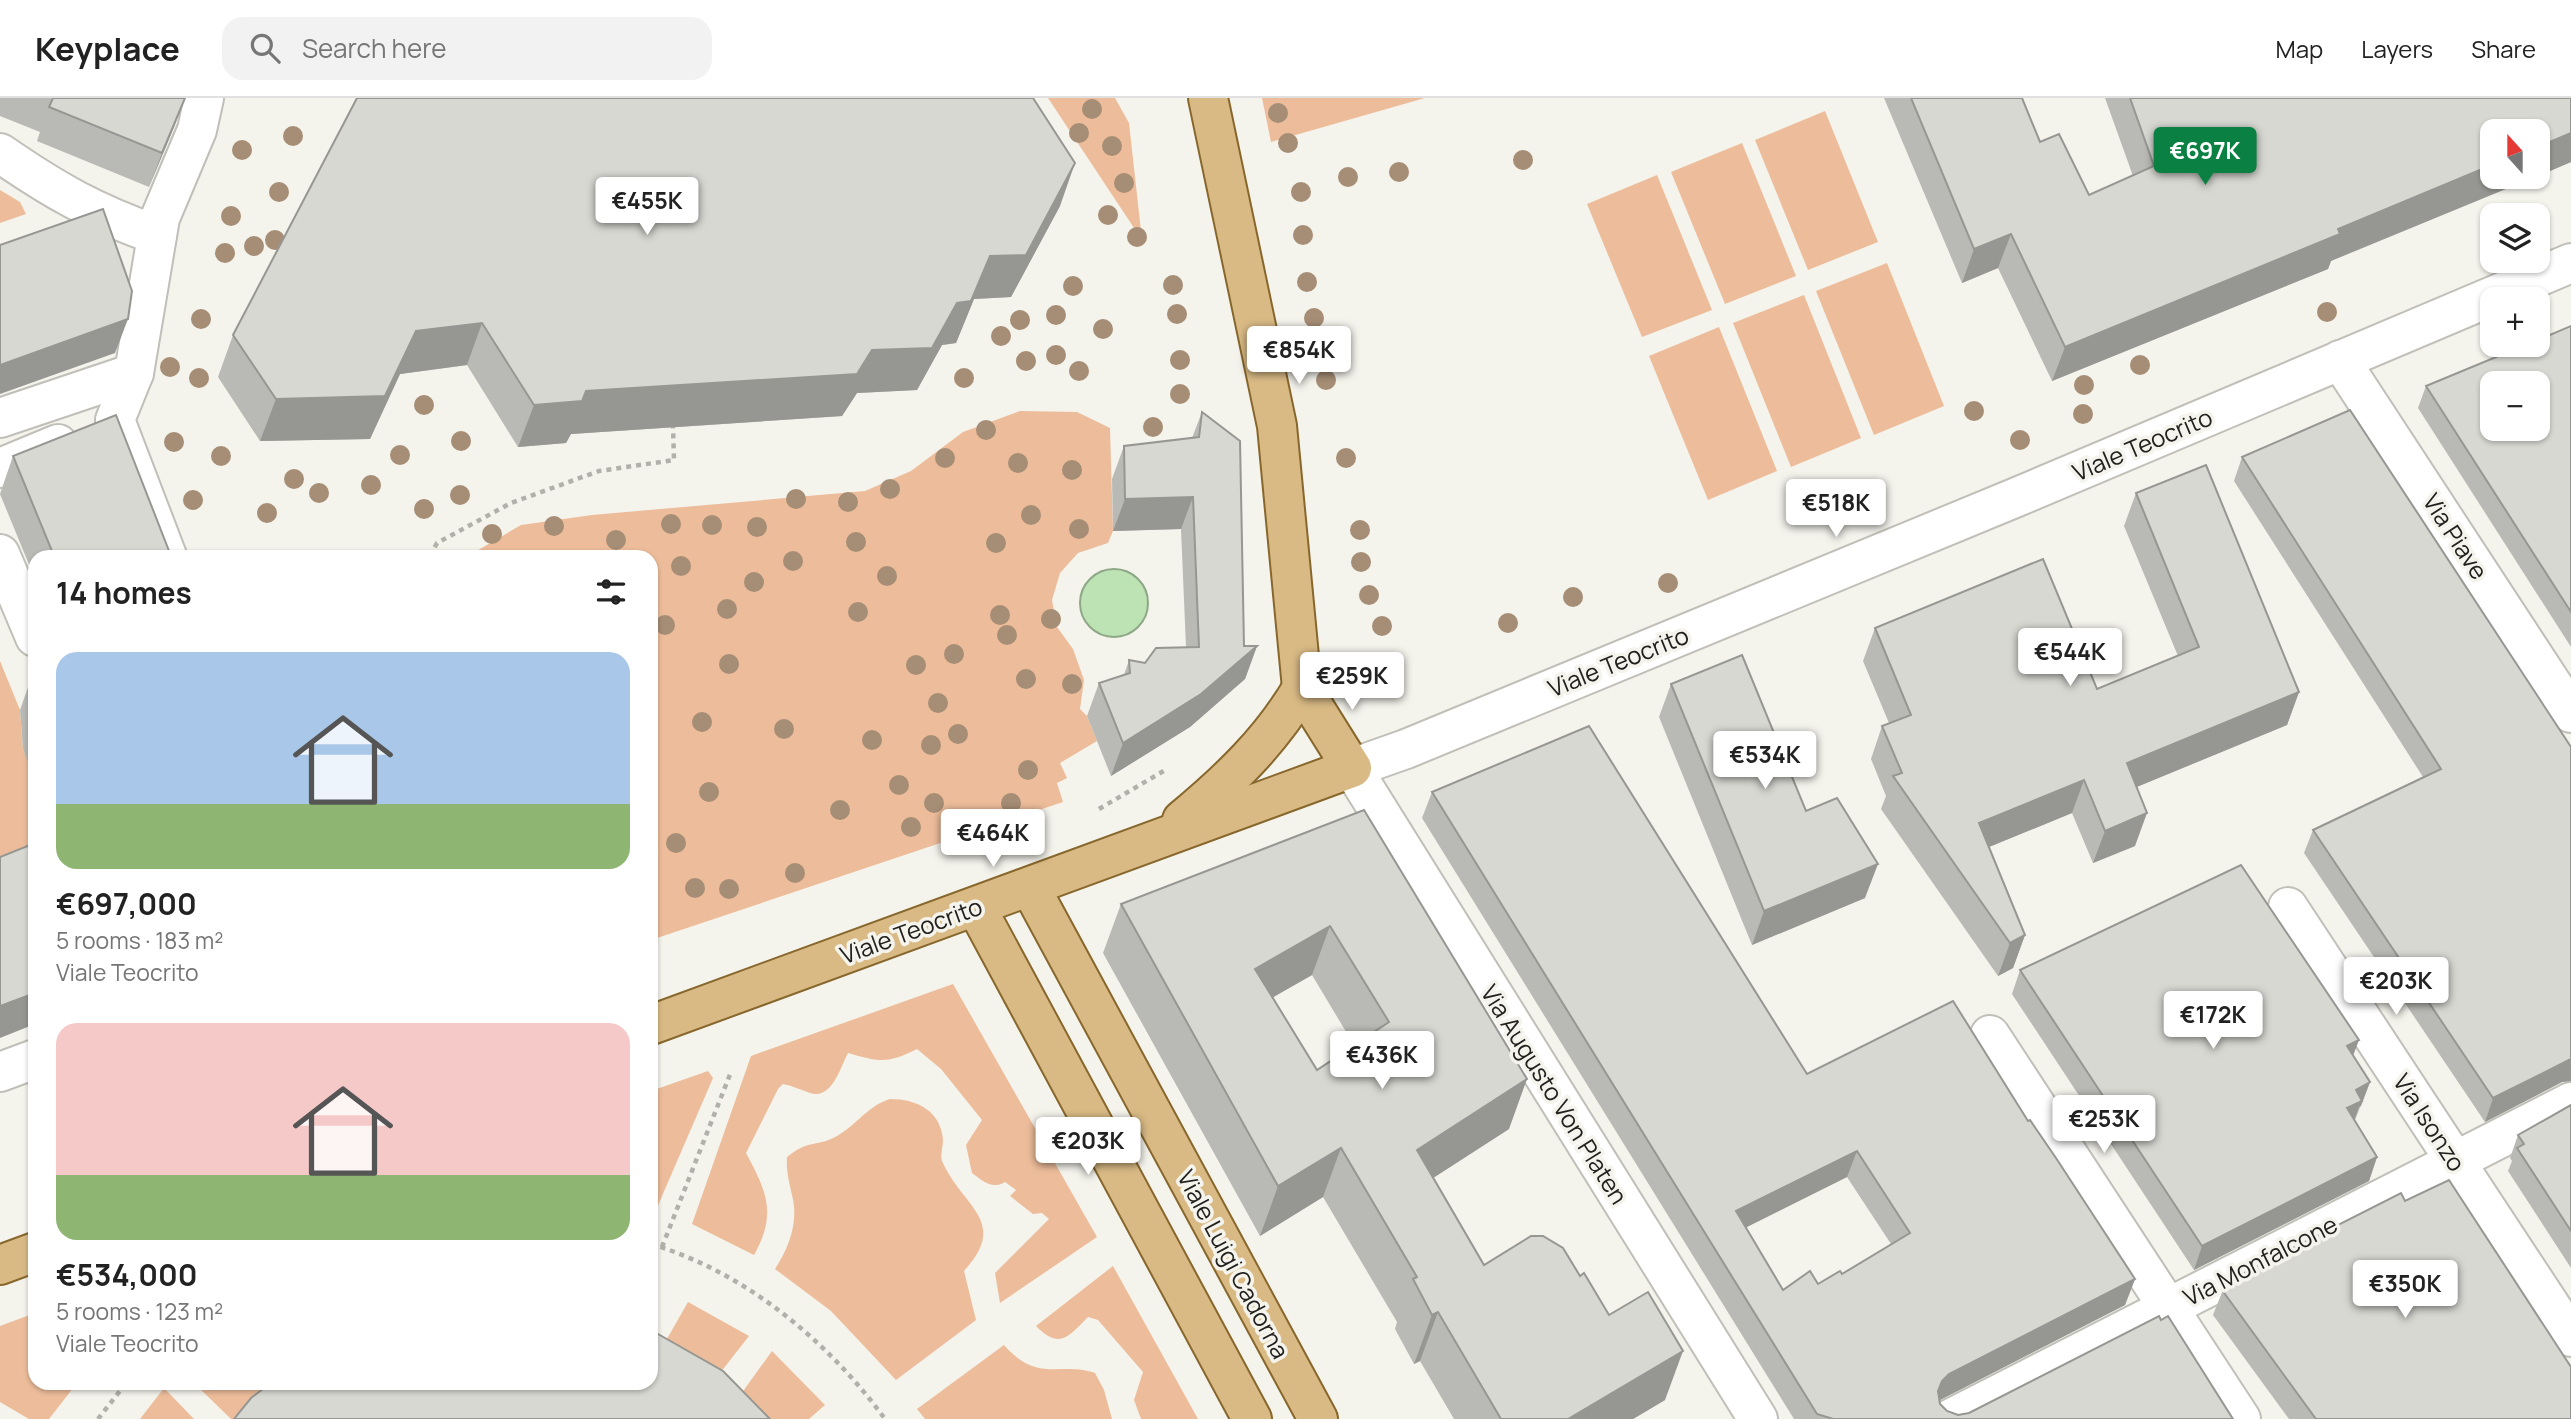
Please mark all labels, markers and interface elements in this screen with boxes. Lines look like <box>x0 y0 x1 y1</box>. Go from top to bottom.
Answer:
search box <box>222 17 712 80</box>
text: Keyplace <box>35 26 180 71</box>
icon: search <box>246 29 284 67</box>
text: Search here <box>302 30 447 66</box>
text: Map <box>2276 32 2323 65</box>
text: Layers <box>2361 32 2433 65</box>
text: Share <box>2471 32 2536 65</box>
north arrow <box>2480 119 2550 189</box>
map controls <box>2480 119 2550 441</box>
pin: €697K <box>2156 127 2254 187</box>
text: €697K <box>2170 134 2240 166</box>
pin: €455K <box>598 178 696 237</box>
text: €455K <box>611 184 683 216</box>
button: layers <box>2480 203 2550 273</box>
button: + <box>2480 287 2550 357</box>
pin: €854K <box>1250 327 1348 386</box>
text: €854K <box>1263 333 1335 365</box>
button: − <box>2480 371 2550 441</box>
street label: Viale Teocrito <box>2067 400 2217 488</box>
pin: €518K <box>1787 480 1885 539</box>
text: €518K <box>1802 486 1870 518</box>
street label: Via Piave <box>2416 487 2496 585</box>
text: 14 homes <box>56 572 192 613</box>
icon: filters <box>592 573 630 611</box>
street label: Viale Teocrito <box>1543 618 1693 704</box>
pin: €544K <box>2021 628 2119 688</box>
text: €544K <box>2034 635 2106 667</box>
pin: €259K <box>1303 652 1401 712</box>
text: €259K <box>1316 659 1388 691</box>
icon: home <box>280 697 406 823</box>
pin: €534K <box>1716 732 1814 791</box>
text: €534K <box>1729 738 1801 770</box>
pin: €464K <box>944 810 1042 869</box>
text: €464K <box>957 816 1029 848</box>
text: €697,000 <box>56 883 197 924</box>
street label: Viale Teocrito <box>835 889 987 971</box>
text: 5 rooms · 183 m² <box>56 924 223 956</box>
text: Viale Teocrito <box>56 956 199 988</box>
pin: €203K <box>2347 958 2445 1017</box>
text: €203K <box>2360 964 2432 996</box>
street label: Via Augusto Von Platen <box>1474 978 1636 1210</box>
pin: €172K <box>2164 992 2262 1051</box>
text: €172K <box>2180 998 2246 1030</box>
pin: €436K <box>1333 1032 1431 1091</box>
text: €436K <box>1346 1038 1418 1070</box>
street label: Via Isonzo <box>2386 1067 2474 1177</box>
icon: home <box>280 1068 406 1194</box>
pin: €253K <box>2055 1096 2153 1155</box>
text: €253K <box>2068 1102 2140 1134</box>
pin: €203K <box>1039 1118 1137 1177</box>
text: €203K <box>1052 1124 1124 1156</box>
street label: Viale Luigi Cadorna <box>1170 1164 1298 1364</box>
street label: Via Monfalcone <box>2177 1207 2343 1313</box>
text: €534,000 <box>56 1254 197 1295</box>
pin: €350K <box>2356 1260 2454 1320</box>
text: €350K <box>2369 1267 2441 1299</box>
text: 5 rooms · 123 m² <box>56 1295 223 1327</box>
text: Viale Teocrito <box>56 1327 199 1359</box>

